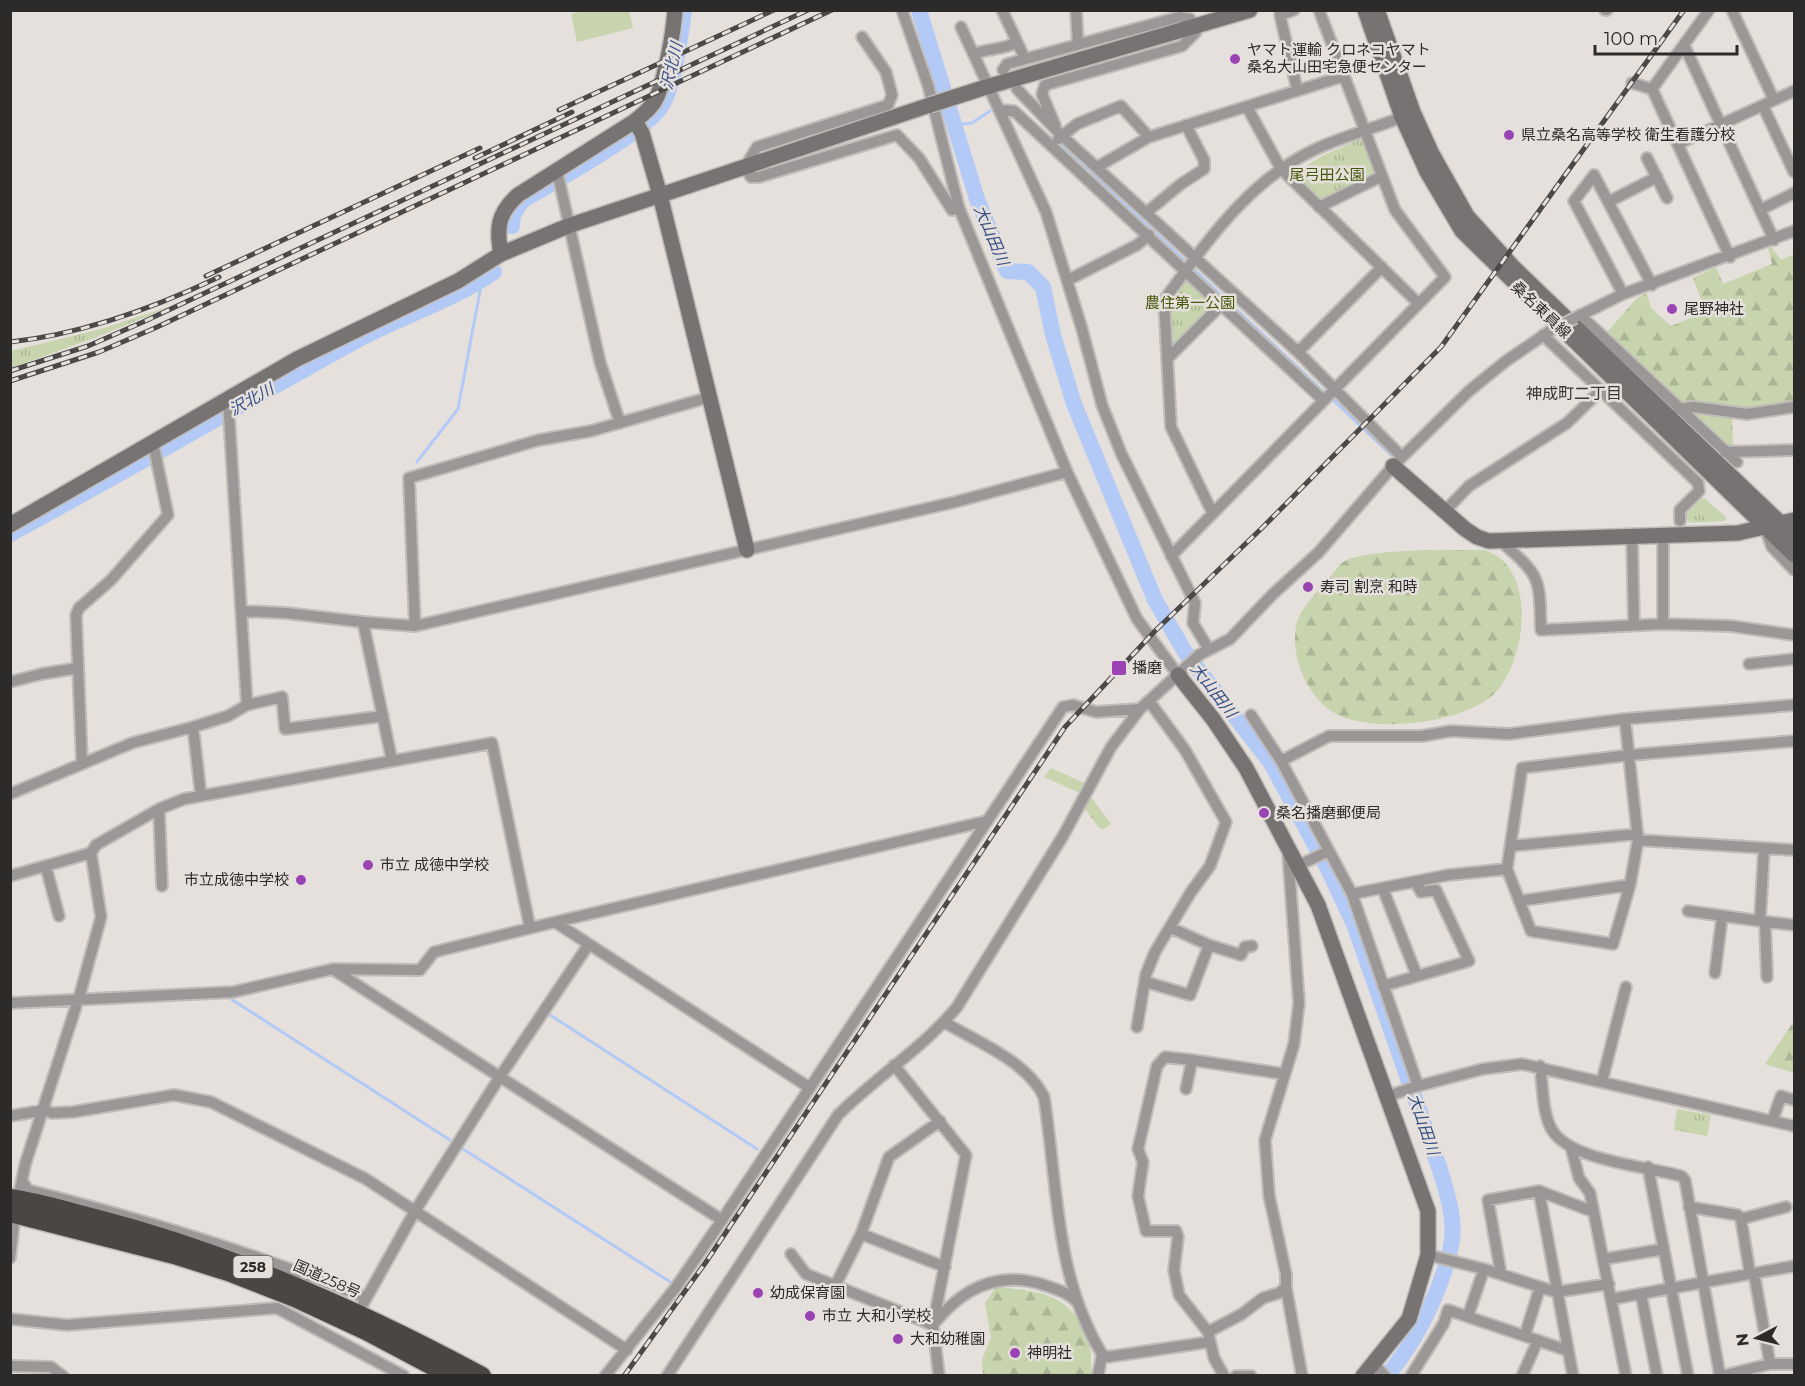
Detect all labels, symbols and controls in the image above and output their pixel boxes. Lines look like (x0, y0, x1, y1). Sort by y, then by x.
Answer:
scale bar (1595, 18, 1738, 56)
text: 100 m (1604, 28, 1658, 50)
water label: 沢北川 (657, 39, 687, 92)
place label: ヤマト運輸 クロネコヤマト 桑名大山田宅急便センター (1247, 40, 1431, 76)
marker: ヤマト運輸 クロネコヤマト 桑名大山田宅急便センター (1228, 52, 1242, 66)
place label: 県立桑名高等学校 衛生看護分校 (1521, 125, 1735, 144)
marker: 県立桑名高等学校 衛生看護分校 (1502, 128, 1516, 142)
park label: 尾弓田公園 (1289, 165, 1365, 184)
water label: 大山田川 (970, 202, 1014, 270)
street label: 桑名東員線 (1507, 277, 1575, 342)
park label: 農住第一公園 (1145, 293, 1235, 312)
place label: 尾野神社 (1684, 299, 1744, 318)
marker: 尾野神社 (1665, 302, 1679, 316)
water label: 沢北川 (226, 379, 279, 419)
district label: 神成町二丁目 (1526, 384, 1622, 403)
place label: 寿司 割烹 和時 (1320, 577, 1418, 596)
marker: 寿司 割烹 和時 (1301, 580, 1315, 594)
place label: 播磨 (1132, 658, 1162, 677)
marker: 播磨 (1110, 659, 1128, 677)
water label: 大山田川 (1186, 659, 1242, 723)
place label: 桑名播磨郵便局 (1276, 803, 1381, 822)
marker: 桑名播磨郵便局 (1257, 806, 1271, 820)
place label: 市立 成徳中学校 (380, 855, 489, 874)
marker: 市立 成徳中学校 (361, 858, 375, 872)
place label: 市立成徳中学校 (184, 870, 289, 889)
marker: 市立成徳中学校 (294, 873, 308, 887)
water label: 大山田川 (1404, 1091, 1444, 1159)
street label: 国道258号 (291, 1255, 364, 1302)
road number: 258 (234, 1256, 272, 1278)
place label: 幼成保育園 (770, 1283, 845, 1302)
marker: 幼成保育園 (751, 1286, 765, 1300)
place label: 市立 大和小学校 (822, 1306, 931, 1325)
north arrow (1727, 1308, 1787, 1368)
marker: 市立 大和小学校 (803, 1309, 817, 1323)
place label: 大和幼稚園 (910, 1329, 985, 1348)
marker: 大和幼稚園 (891, 1332, 905, 1346)
text: N (1732, 1332, 1753, 1347)
place label: 神明社 (1027, 1343, 1072, 1362)
marker: 神明社 (1008, 1346, 1022, 1360)

